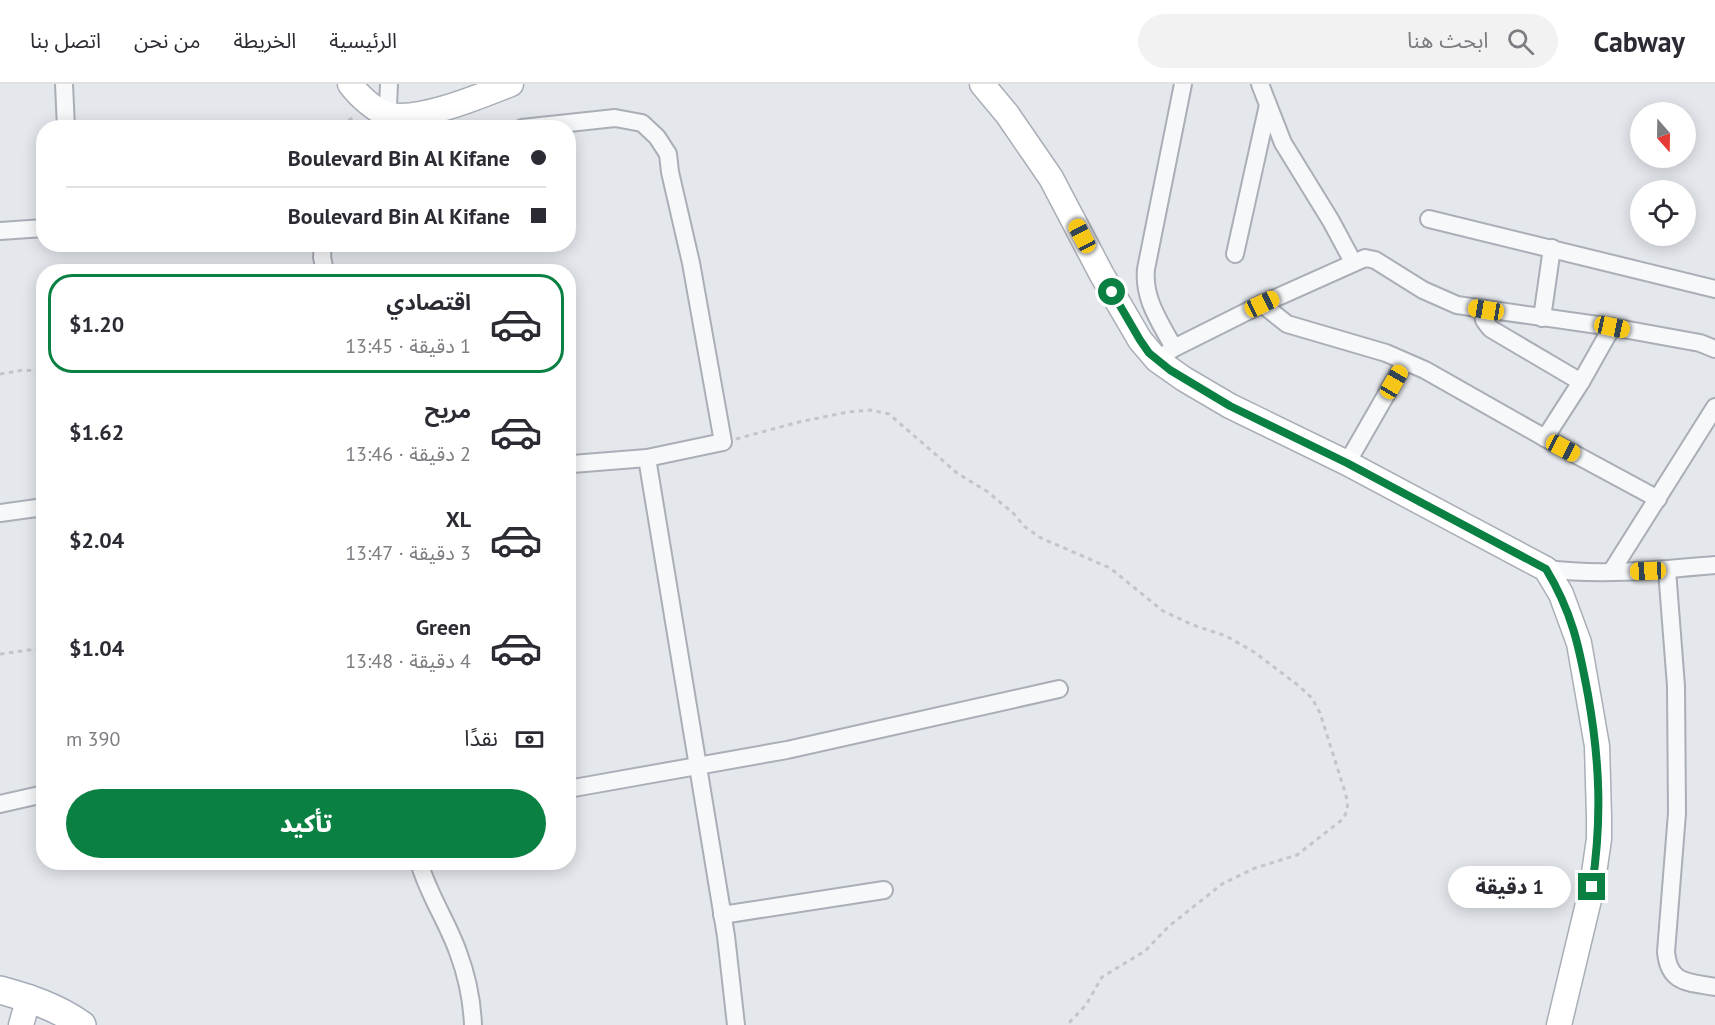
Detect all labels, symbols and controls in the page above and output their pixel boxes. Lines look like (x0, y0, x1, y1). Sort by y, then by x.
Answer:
search box (1138, 14, 1558, 68)
text: Cabway (1594, 23, 1685, 60)
icon: search (1504, 25, 1537, 58)
text: ابحث هنا (1407, 26, 1489, 54)
text: اتصل بنا (30, 27, 101, 54)
text: من نحن (134, 27, 200, 54)
text: الخريطة (233, 27, 296, 54)
text: الرئيسية (329, 27, 397, 54)
north arrow (1630, 102, 1696, 168)
map controls (1630, 102, 1696, 246)
text: Boulevard Bin Al Kifane (288, 144, 510, 172)
button: locate (1630, 180, 1696, 246)
text: Boulevard Bin Al Kifane (288, 202, 510, 230)
car (1066, 216, 1098, 256)
route start (1098, 278, 1125, 305)
text: اقتصادي (386, 288, 471, 316)
car (1242, 288, 1282, 320)
icon: car (489, 297, 543, 351)
car (1467, 298, 1505, 322)
text: $1.20 (69, 310, 124, 338)
car (1593, 314, 1631, 340)
text: 1 دقيقة · 13:45 (345, 333, 471, 359)
car (1377, 362, 1411, 402)
text: مريح (425, 396, 471, 424)
icon: car (489, 405, 543, 459)
text: $1.62 (69, 418, 124, 446)
car (1543, 432, 1583, 464)
text: 2 دقيقة · 13:46 (345, 441, 471, 467)
text: XL (446, 505, 471, 533)
icon: car (489, 513, 543, 567)
text: $2.04 (69, 526, 124, 554)
text: 3 دقيقة · 13:47 (345, 540, 471, 566)
car (1630, 561, 1666, 581)
text: Green (416, 613, 471, 641)
icon: car (489, 621, 543, 675)
text: $1.04 (69, 634, 124, 662)
text: 4 دقيقة · 13:48 (345, 648, 471, 674)
icon: cash (513, 723, 546, 756)
text: نقدًا (464, 724, 498, 752)
text: 390 m (66, 726, 120, 752)
button: تأكيد (66, 789, 546, 858)
callout: 1 دقيقة (1448, 866, 1571, 908)
route end (1578, 873, 1605, 900)
text: 1 دقيقة (1475, 874, 1544, 900)

